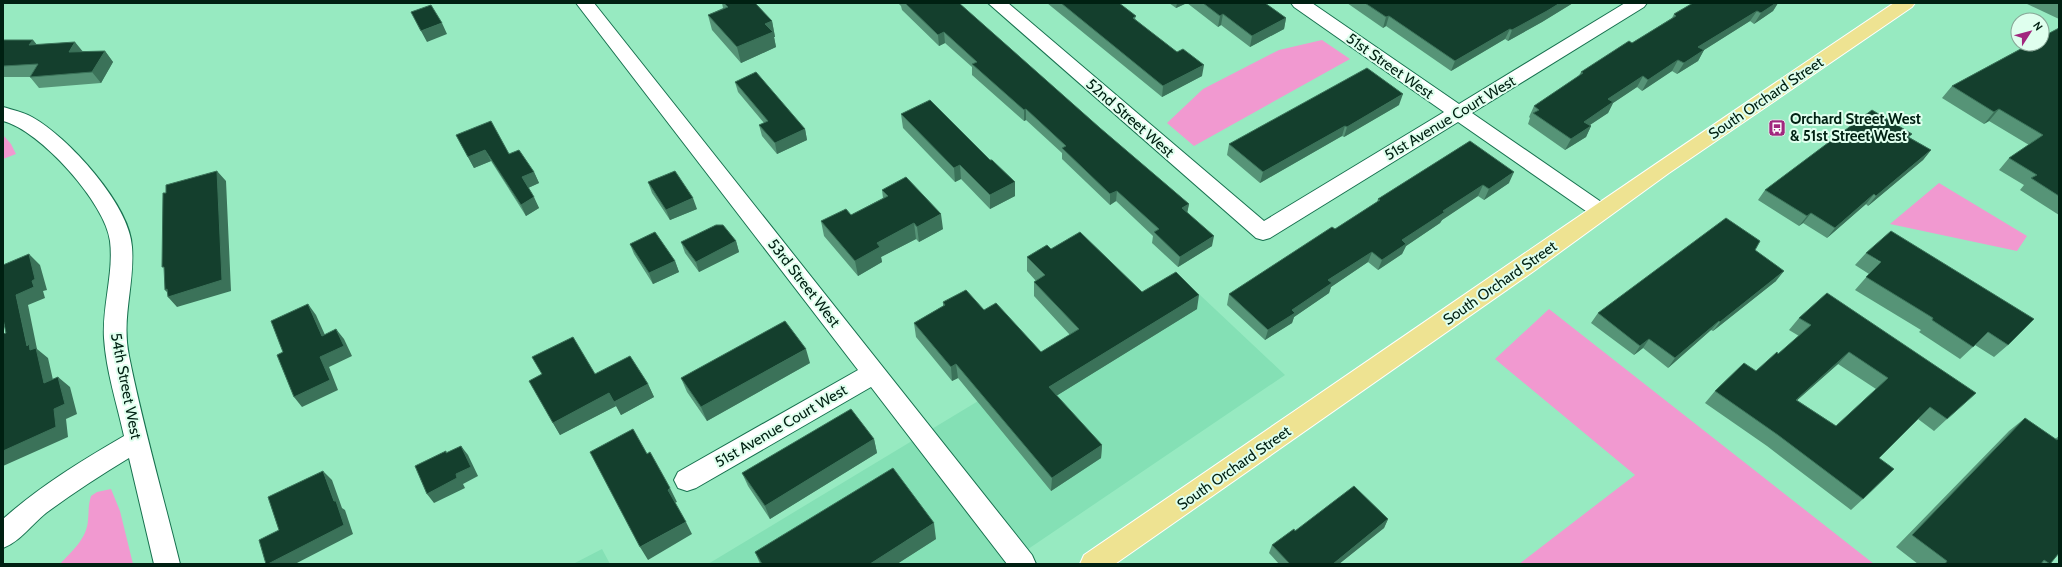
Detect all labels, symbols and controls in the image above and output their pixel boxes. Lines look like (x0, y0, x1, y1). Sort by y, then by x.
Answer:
north arrow (2010, 12, 2050, 52)
text: N (2030, 19, 2046, 33)
street label: 51st Street West (1343, 29, 1437, 103)
street label: South Orchard Street (1705, 53, 1827, 143)
street label: 51st Avenue Court West (1381, 72, 1519, 164)
street label: 52nd Street West (1082, 75, 1178, 161)
place label: Orchard Street West & 51st Street West (1790, 110, 1921, 145)
bus stop icon: Orchard Street West & 51st Street West (1767, 118, 1787, 138)
street label: 53rd Street West (764, 235, 844, 331)
street label: South Orchard Street (1440, 237, 1560, 329)
street label: 54th Street West (107, 331, 145, 441)
street label: 51st Avenue Court West (712, 381, 850, 471)
street label: South Orchard Street (1174, 422, 1294, 514)

